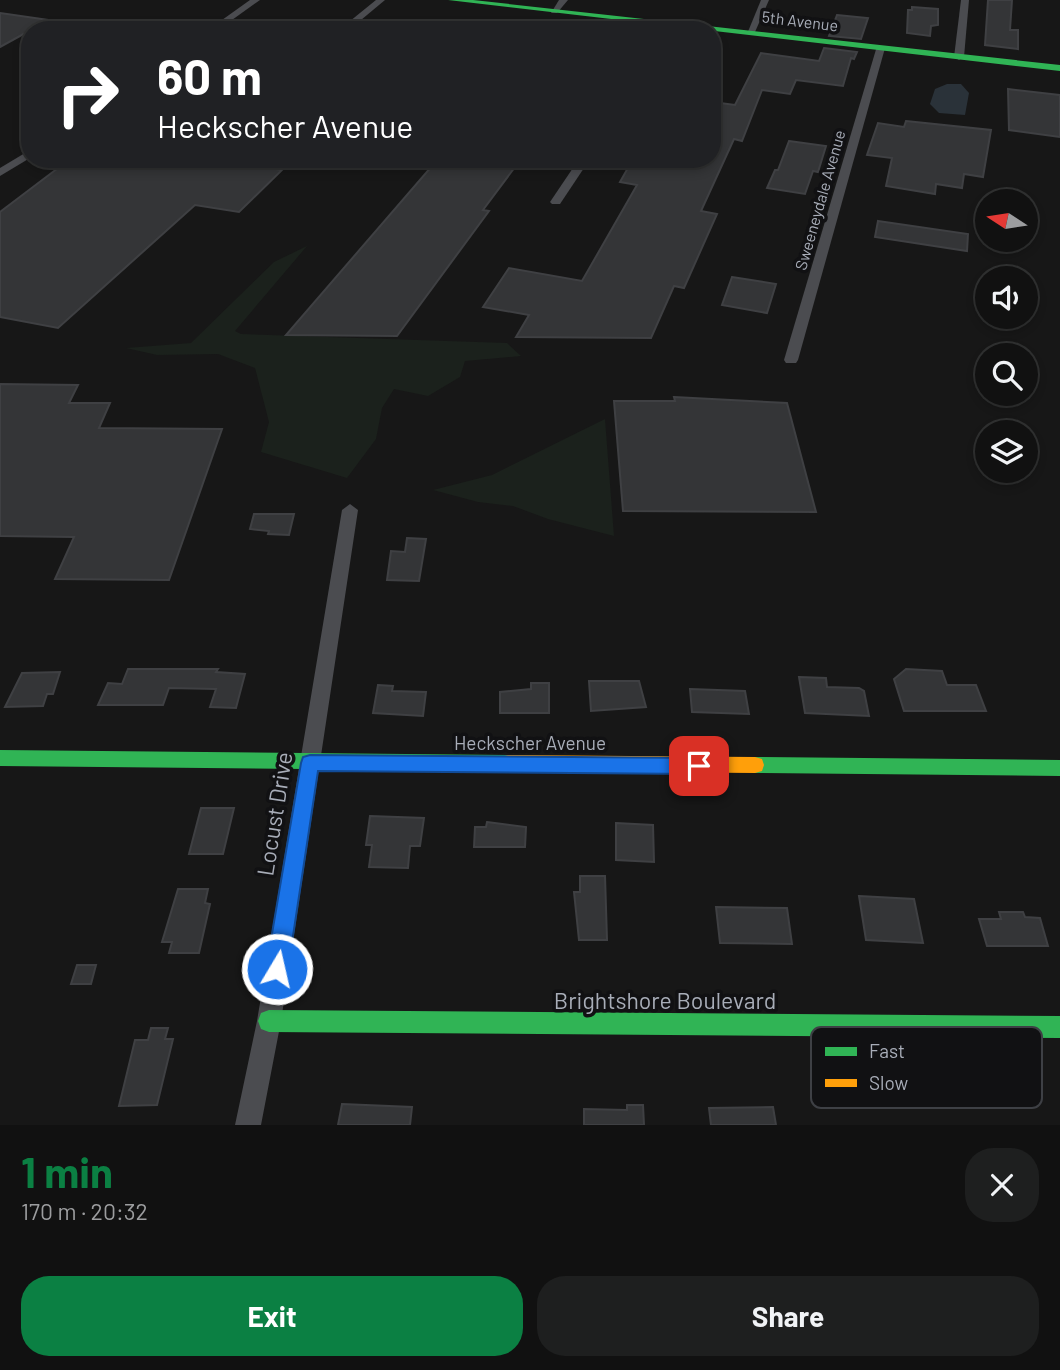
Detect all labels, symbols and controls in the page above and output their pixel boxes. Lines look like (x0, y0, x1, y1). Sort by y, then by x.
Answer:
street label: 5th Avenue (761, 6, 839, 35)
text: 60 m (157, 46, 262, 105)
icon: right (42, 49, 133, 140)
text: Heckscher Avenue (157, 106, 413, 144)
street label: Sweeneydale Avenue (790, 128, 849, 272)
north arrow (975, 189, 1038, 252)
map controls (975, 189, 1038, 483)
button: sound (975, 266, 1038, 329)
button: search (975, 343, 1038, 406)
button: layers (975, 420, 1038, 483)
street label: Heckscher Avenue (454, 731, 606, 754)
pin (669, 736, 729, 796)
icon: arrive (680, 747, 718, 785)
street label: Locust Drive (250, 750, 298, 878)
position arrow (240, 932, 314, 1006)
street label: Brightshore Boulevard (554, 986, 776, 1014)
legend (811, 1027, 1042, 1108)
text: Fast (869, 1039, 905, 1062)
text: Slow (869, 1071, 908, 1094)
text: 1 min (21, 1146, 113, 1196)
button: close (965, 1148, 1039, 1222)
text: 170 m · 20:32 (21, 1197, 148, 1225)
button: Exit (21, 1276, 523, 1356)
button: Share (537, 1276, 1039, 1356)

